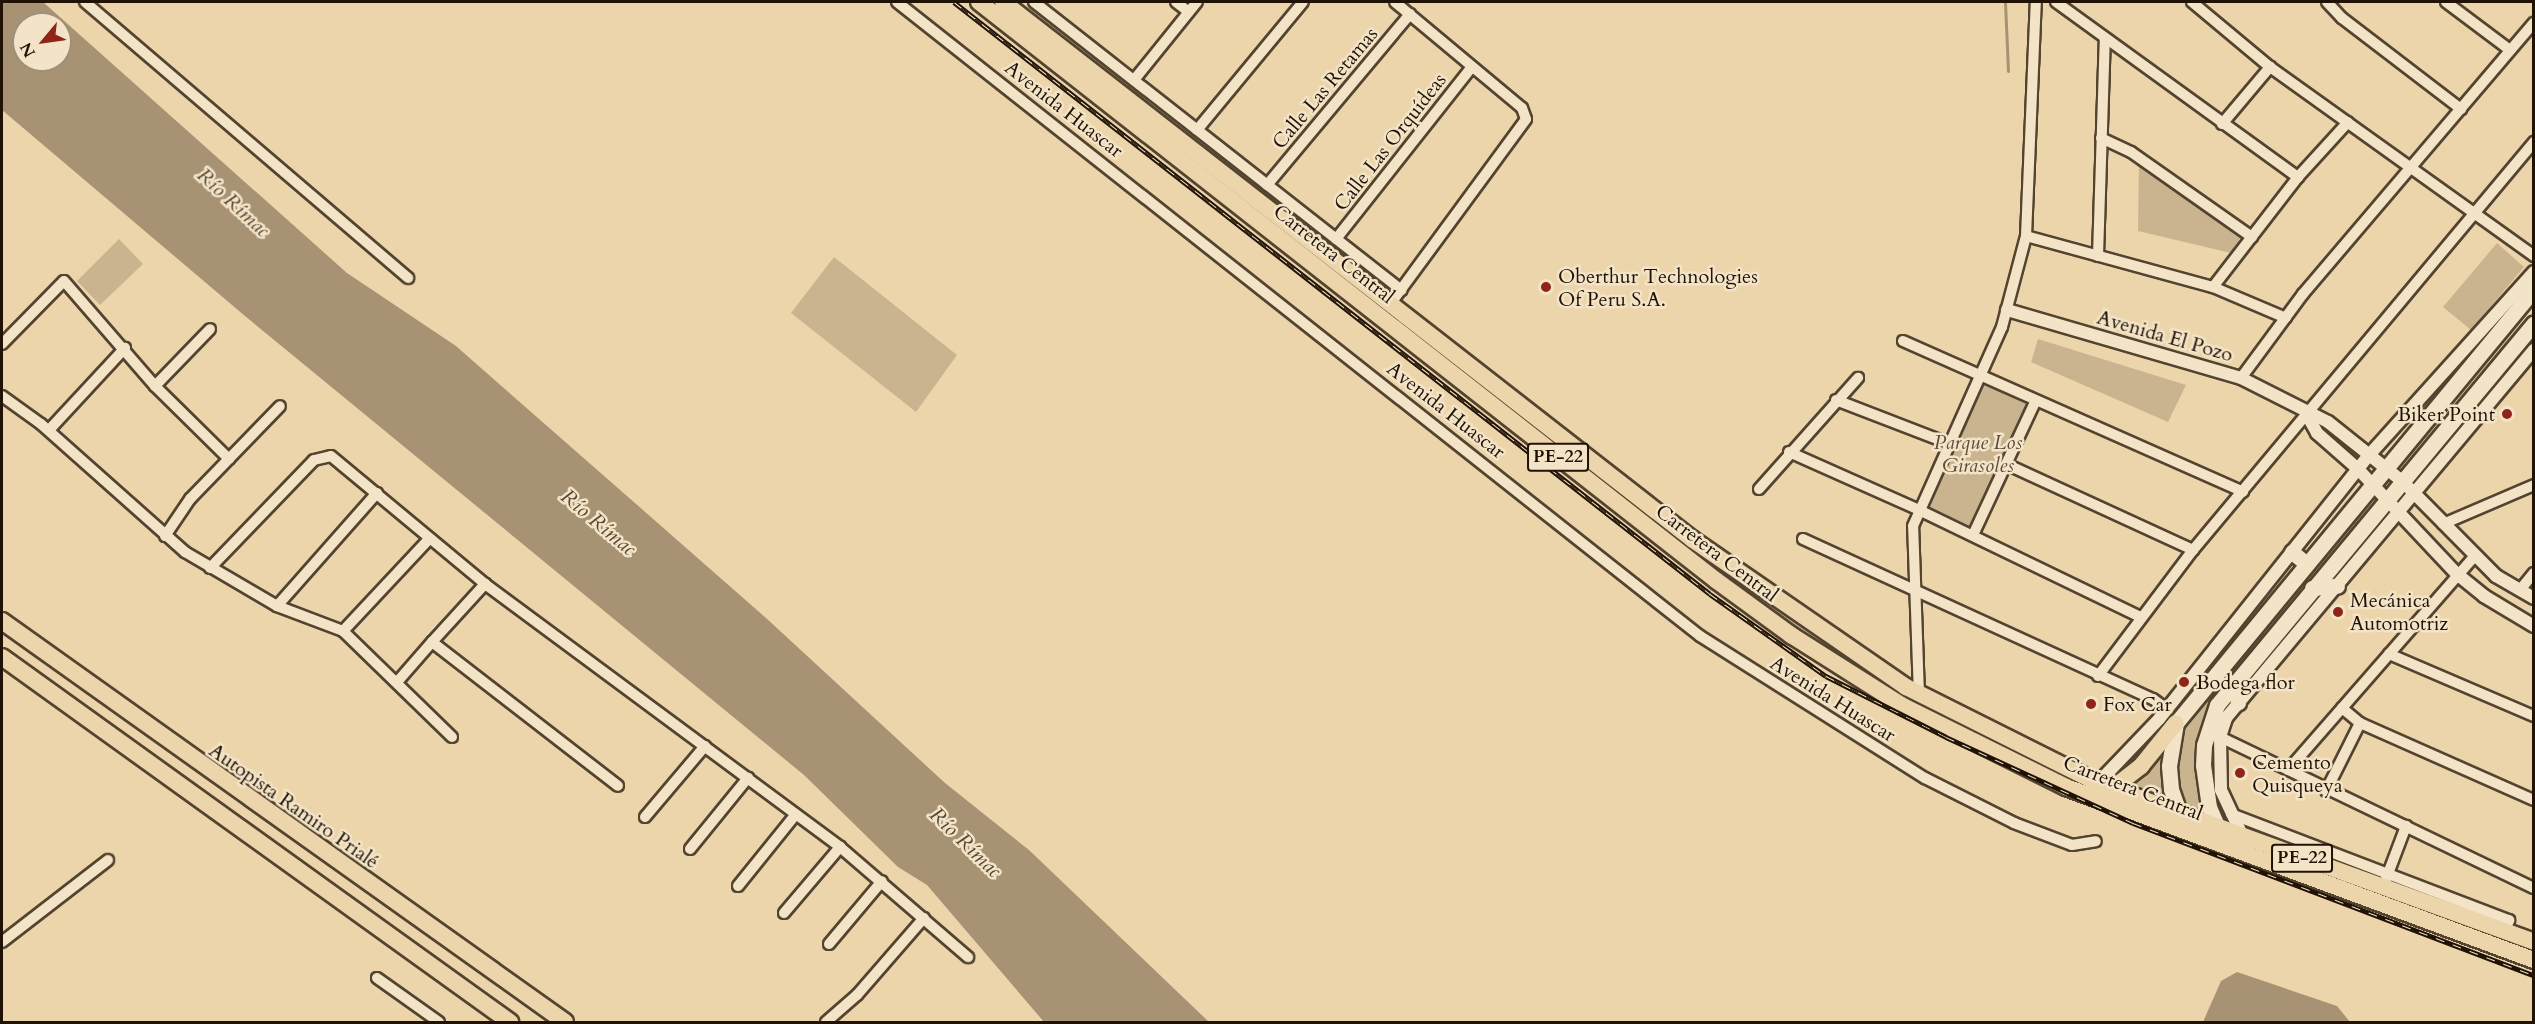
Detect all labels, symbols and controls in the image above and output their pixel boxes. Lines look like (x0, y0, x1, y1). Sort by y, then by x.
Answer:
north arrow (12, 12, 72, 72)
street label: Calle Las Retamas (1267, 22, 1383, 154)
text: N (15, 38, 41, 61)
street label: Avenida Huascar (1000, 55, 1128, 163)
street label: Calle Las Orquídeas (1329, 68, 1451, 216)
water label: Río Rímac (191, 163, 275, 243)
street label: Carretera Central (1269, 199, 1399, 309)
place label: Oberthur Technologies Of Peru S.A. (1558, 264, 1758, 311)
marker: Oberthur Technologies Of Peru S.A. (1539, 280, 1553, 294)
street label: Avenida El Pozo (2094, 305, 2236, 367)
street label: Avenida Huascar (1382, 356, 1510, 464)
place label: Biker Point (2397, 402, 2495, 426)
marker: Biker Point (2500, 407, 2514, 421)
park label: Parque Los Girasoles (1934, 430, 2022, 477)
road number: PE-22 (1526, 442, 1590, 472)
water label: Río Rímac (555, 484, 641, 562)
street label: Carretera Central (1651, 499, 1783, 607)
place label: Mecánica Automotriz (2350, 588, 2448, 635)
marker: Mecánica Automotriz (2331, 605, 2345, 619)
street label: Avenida Huascar (1766, 651, 1900, 747)
place label: Bodega flor (2196, 670, 2295, 694)
marker: Bodega flor (2177, 675, 2191, 689)
place label: Fox Car (2103, 692, 2172, 716)
marker: Fox Car (2084, 697, 2098, 711)
street label: Autopista Ramiro Prialé (205, 738, 383, 874)
street label: Carretera Central (2060, 750, 2206, 826)
place label: Cemento Quisqueya (2252, 750, 2343, 797)
marker: Cemento Quisqueya (2233, 766, 2247, 780)
water label: Río Rímac (924, 803, 1006, 883)
road number: PE-22 (2270, 843, 2334, 873)

